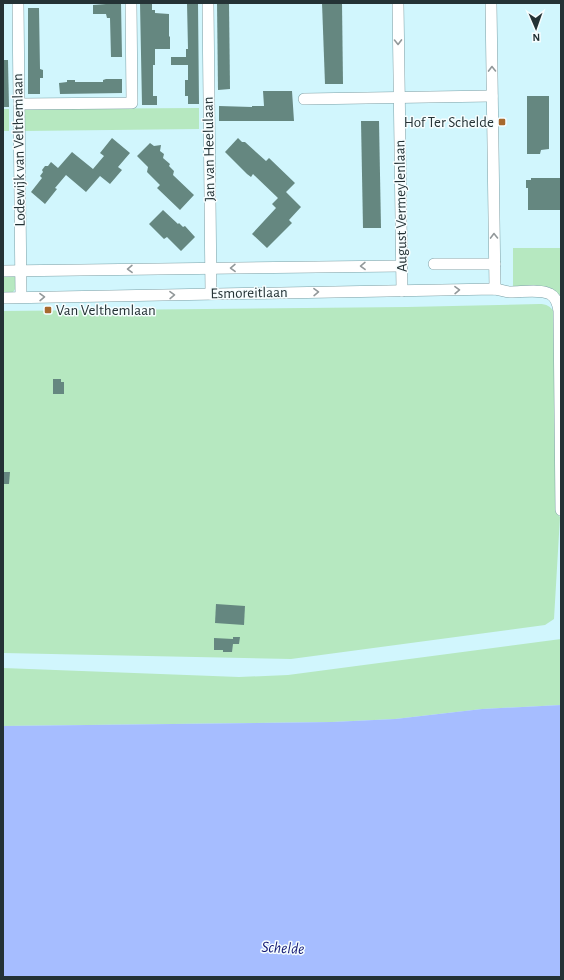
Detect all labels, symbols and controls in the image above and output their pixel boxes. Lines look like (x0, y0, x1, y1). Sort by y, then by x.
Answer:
north arrow (516, 8, 556, 48)
text: N (532, 32, 540, 43)
one-way arrow (394, 39, 402, 45)
one-way arrow (488, 66, 496, 72)
street label: Lodewijk van Velthemlaan (10, 73, 28, 227)
street label: Jan van Heelulaan (201, 97, 217, 201)
place label: Hof Ter Schelde (404, 115, 494, 130)
marker: Hof Ter Schelde (497, 117, 507, 127)
street label: August Vermeylenlaan (392, 140, 410, 272)
one-way arrow (490, 233, 499, 239)
one-way arrow (360, 262, 366, 271)
one-way arrow (230, 264, 236, 272)
one-way arrow (127, 265, 133, 273)
street label: Esmoreitlaan (210, 285, 288, 301)
one-way arrow (454, 286, 460, 294)
one-way arrow (313, 288, 319, 296)
one-way arrow (169, 291, 175, 299)
one-way arrow (39, 293, 45, 301)
place label: Van Velthemlaan (56, 303, 156, 318)
marker: Van Velthemlaan (43, 305, 53, 315)
water label: Schelde (261, 939, 305, 957)

